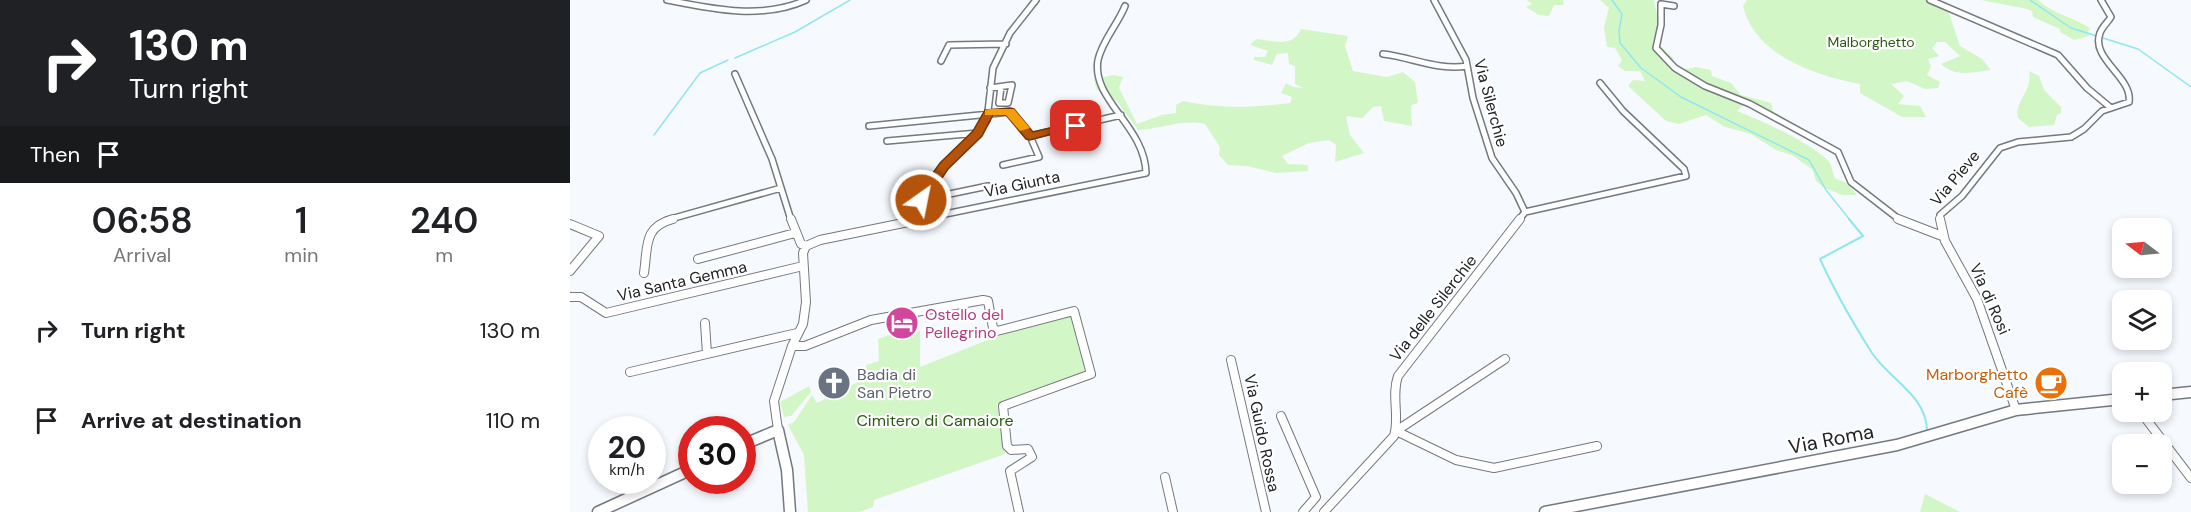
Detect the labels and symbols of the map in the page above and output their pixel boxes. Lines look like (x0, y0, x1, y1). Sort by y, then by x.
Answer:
park label: Malborghetto (1827, 33, 1915, 51)
street label: Via Silerchie (1469, 57, 1513, 149)
pin (1050, 100, 1101, 151)
street label: Via Pieve (1926, 146, 1984, 210)
street label: Via Giunta (982, 166, 1062, 202)
position arrow (889, 168, 953, 232)
north arrow (2112, 218, 2172, 278)
street label: Via delle Silerchie (1385, 250, 1481, 366)
street label: Via Santa Gemma (615, 256, 749, 306)
street label: Via di Rosi (1965, 260, 2015, 338)
place label: Ostello del Pellegrino (925, 304, 1004, 343)
hotel icon: Ostello del Pellegrino (884, 305, 920, 341)
place label: Badia di San Pietro (857, 364, 932, 403)
place label: Marborghetto Cafè (1926, 364, 2028, 403)
church icon: Badia di San Pietro (816, 365, 852, 401)
cafe icon: Marborghetto Cafè (2033, 365, 2069, 401)
street label: Via Guido Rossa (1239, 372, 1285, 494)
park label: Cimitero di Camaiore (856, 410, 1014, 431)
speed limit sign: 30 (678, 416, 756, 494)
street label: Via Roma (1786, 418, 1876, 460)

